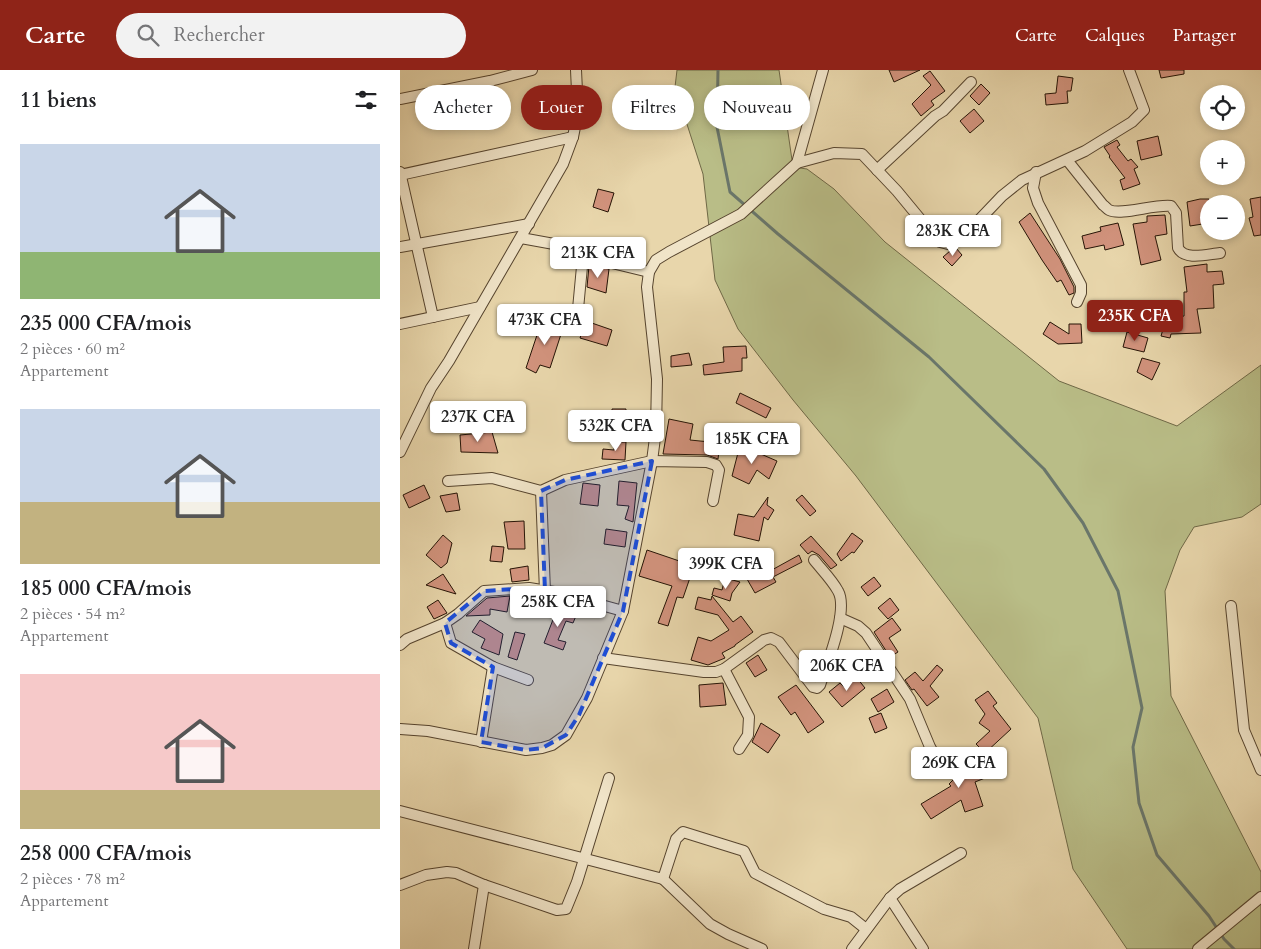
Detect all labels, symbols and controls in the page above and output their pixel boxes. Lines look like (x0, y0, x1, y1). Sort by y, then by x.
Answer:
search box (116, 13, 466, 58)
text: Carte (25, 19, 86, 52)
icon: search (134, 21, 162, 49)
text: Rechercher (174, 22, 265, 48)
text: Carte (1015, 23, 1057, 48)
text: Calques (1085, 23, 1145, 48)
text: Partager (1173, 23, 1236, 48)
chip: Acheter (415, 85, 511, 130)
chip: Louer (521, 85, 602, 130)
chip: Filtres (612, 85, 694, 130)
chip: Nouveau (704, 85, 810, 130)
map controls (1200, 85, 1245, 240)
button: locate (1200, 85, 1245, 130)
text: 11 biens (20, 86, 96, 115)
icon: filters (352, 86, 380, 114)
button: + (1200, 140, 1245, 185)
icon: home (155, 176, 245, 266)
button: − (1200, 195, 1245, 240)
pin: 283K CFA (901, 214, 1005, 257)
text: 283K CFA (916, 220, 990, 242)
pin: 213K CFA (546, 236, 650, 279)
text: 213K CFA (561, 242, 635, 264)
pin: 235K CFA (1083, 300, 1187, 342)
pin: 473K CFA (493, 304, 597, 346)
text: 235K CFA (1098, 305, 1172, 327)
text: 235 000 CFA/mois (20, 309, 191, 338)
text: 473K CFA (508, 309, 582, 331)
text: 2 pièces · 60 m² (20, 338, 125, 360)
text: Appartement (20, 360, 108, 382)
pin: 237K CFA (426, 400, 530, 443)
text: 237K CFA (441, 406, 515, 428)
pin: 532K CFA (564, 410, 668, 452)
text: 532K CFA (579, 415, 653, 437)
pin: 185K CFA (700, 422, 804, 465)
text: 185K CFA (715, 428, 789, 450)
icon: home (155, 441, 245, 531)
pin: 399K CFA (674, 548, 778, 590)
text: 399K CFA (689, 553, 763, 575)
text: 185 000 CFA/mois (20, 574, 191, 603)
pin: 258K CFA (506, 586, 610, 628)
text: 258K CFA (521, 591, 595, 613)
text: 2 pièces · 54 m² (20, 603, 125, 625)
text: Appartement (20, 625, 108, 647)
pin: 206K CFA (795, 650, 899, 692)
text: 206K CFA (810, 655, 884, 677)
icon: home (155, 706, 245, 796)
pin: 269K CFA (907, 746, 1011, 789)
text: 269K CFA (922, 752, 996, 774)
text: 258 000 CFA/mois (20, 839, 191, 868)
text: 2 pièces · 78 m² (20, 868, 125, 890)
text: Appartement (20, 890, 108, 912)

